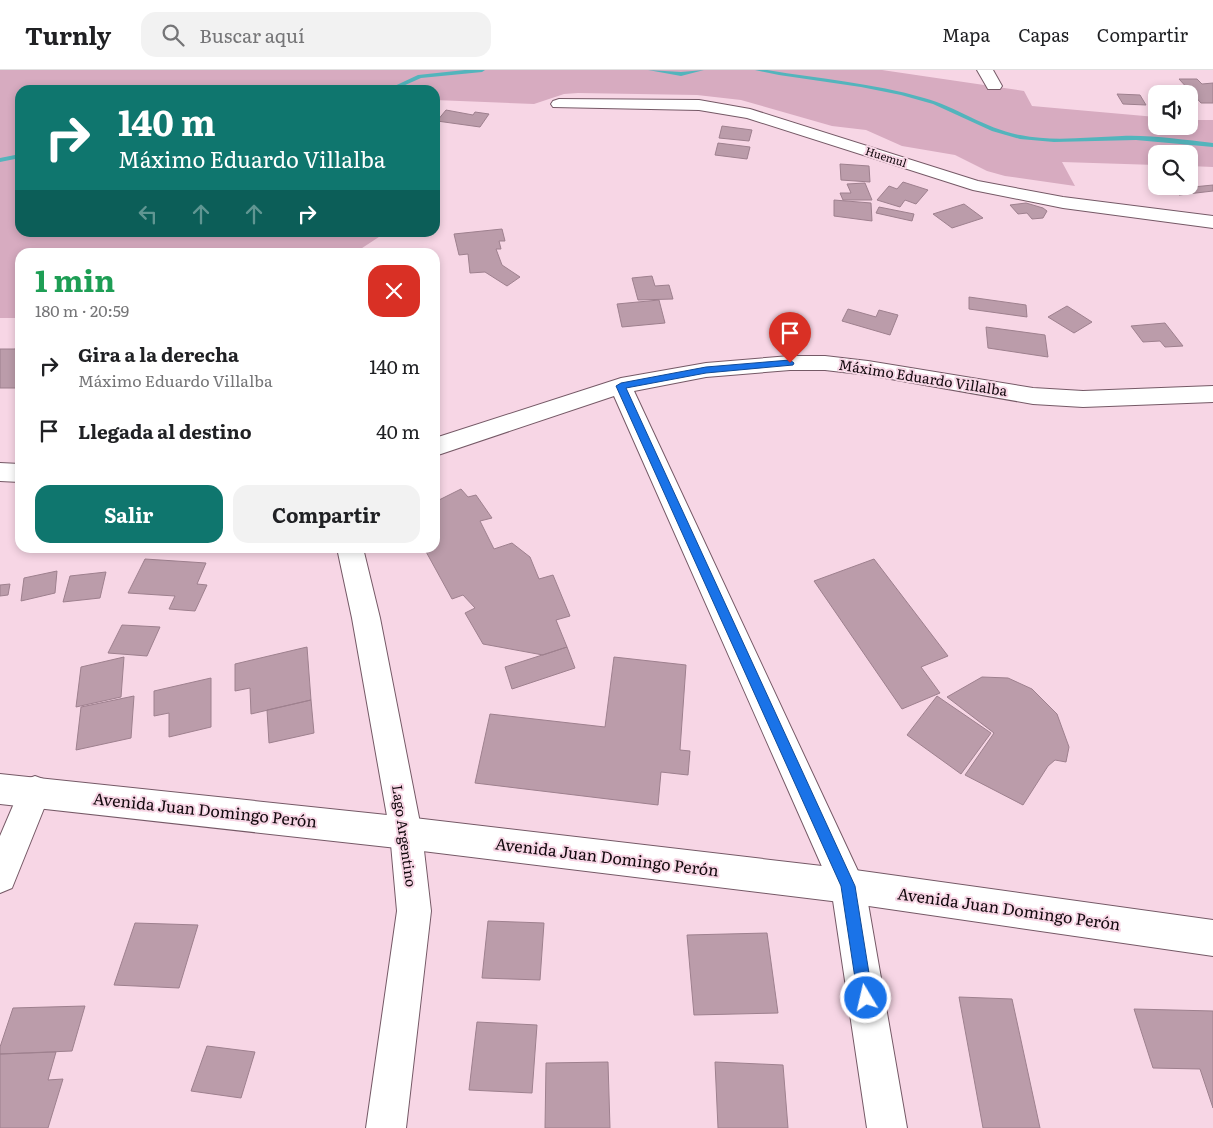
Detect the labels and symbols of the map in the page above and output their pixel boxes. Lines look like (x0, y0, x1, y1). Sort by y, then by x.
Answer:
street label: Huemul (864, 142, 909, 170)
pin (769, 312, 811, 363)
street label: Máximo Eduardo Villalba (837, 354, 1009, 400)
street label: Lago Argentino (388, 784, 422, 888)
street label: Avenida Juan Domingo Perón (92, 785, 319, 833)
street label: Avenida Juan Domingo Perón (494, 830, 721, 882)
street label: Avenida Juan Domingo Perón (896, 880, 1123, 936)
position arrow (839, 971, 891, 1023)

